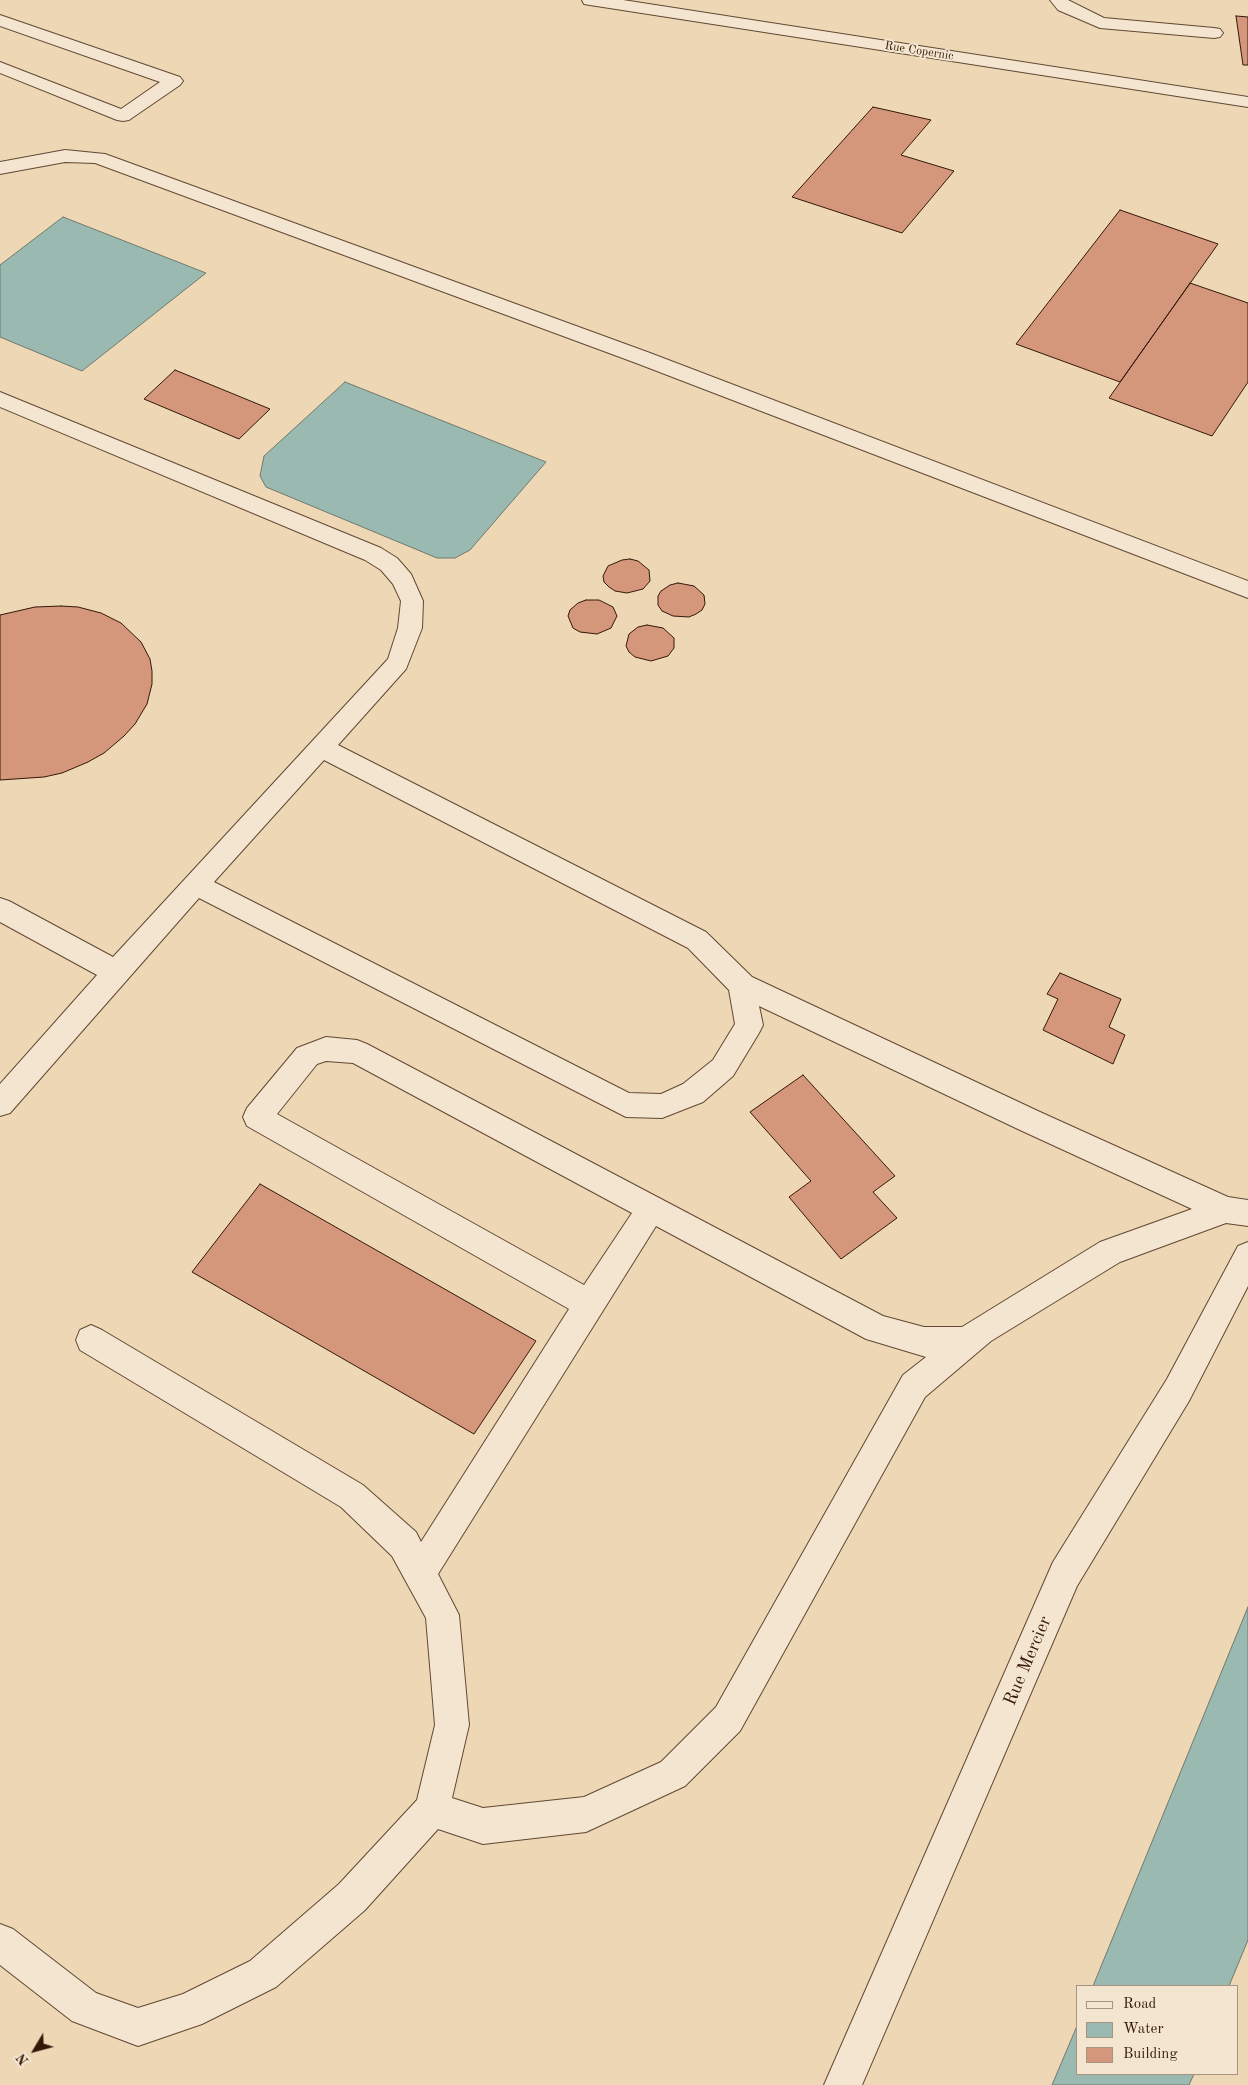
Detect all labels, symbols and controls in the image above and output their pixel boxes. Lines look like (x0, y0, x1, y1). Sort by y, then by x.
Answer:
street label: Rue Copernic (884, 38, 954, 64)
street label: Rue Mercier (1000, 1613, 1056, 1709)
legend (1076, 1985, 1238, 2075)
text: Road (1123, 1997, 1156, 2012)
text: Water (1123, 2022, 1164, 2037)
north arrow (10, 2025, 60, 2075)
text: Building (1123, 2047, 1178, 2062)
text: N (14, 2051, 32, 2068)

